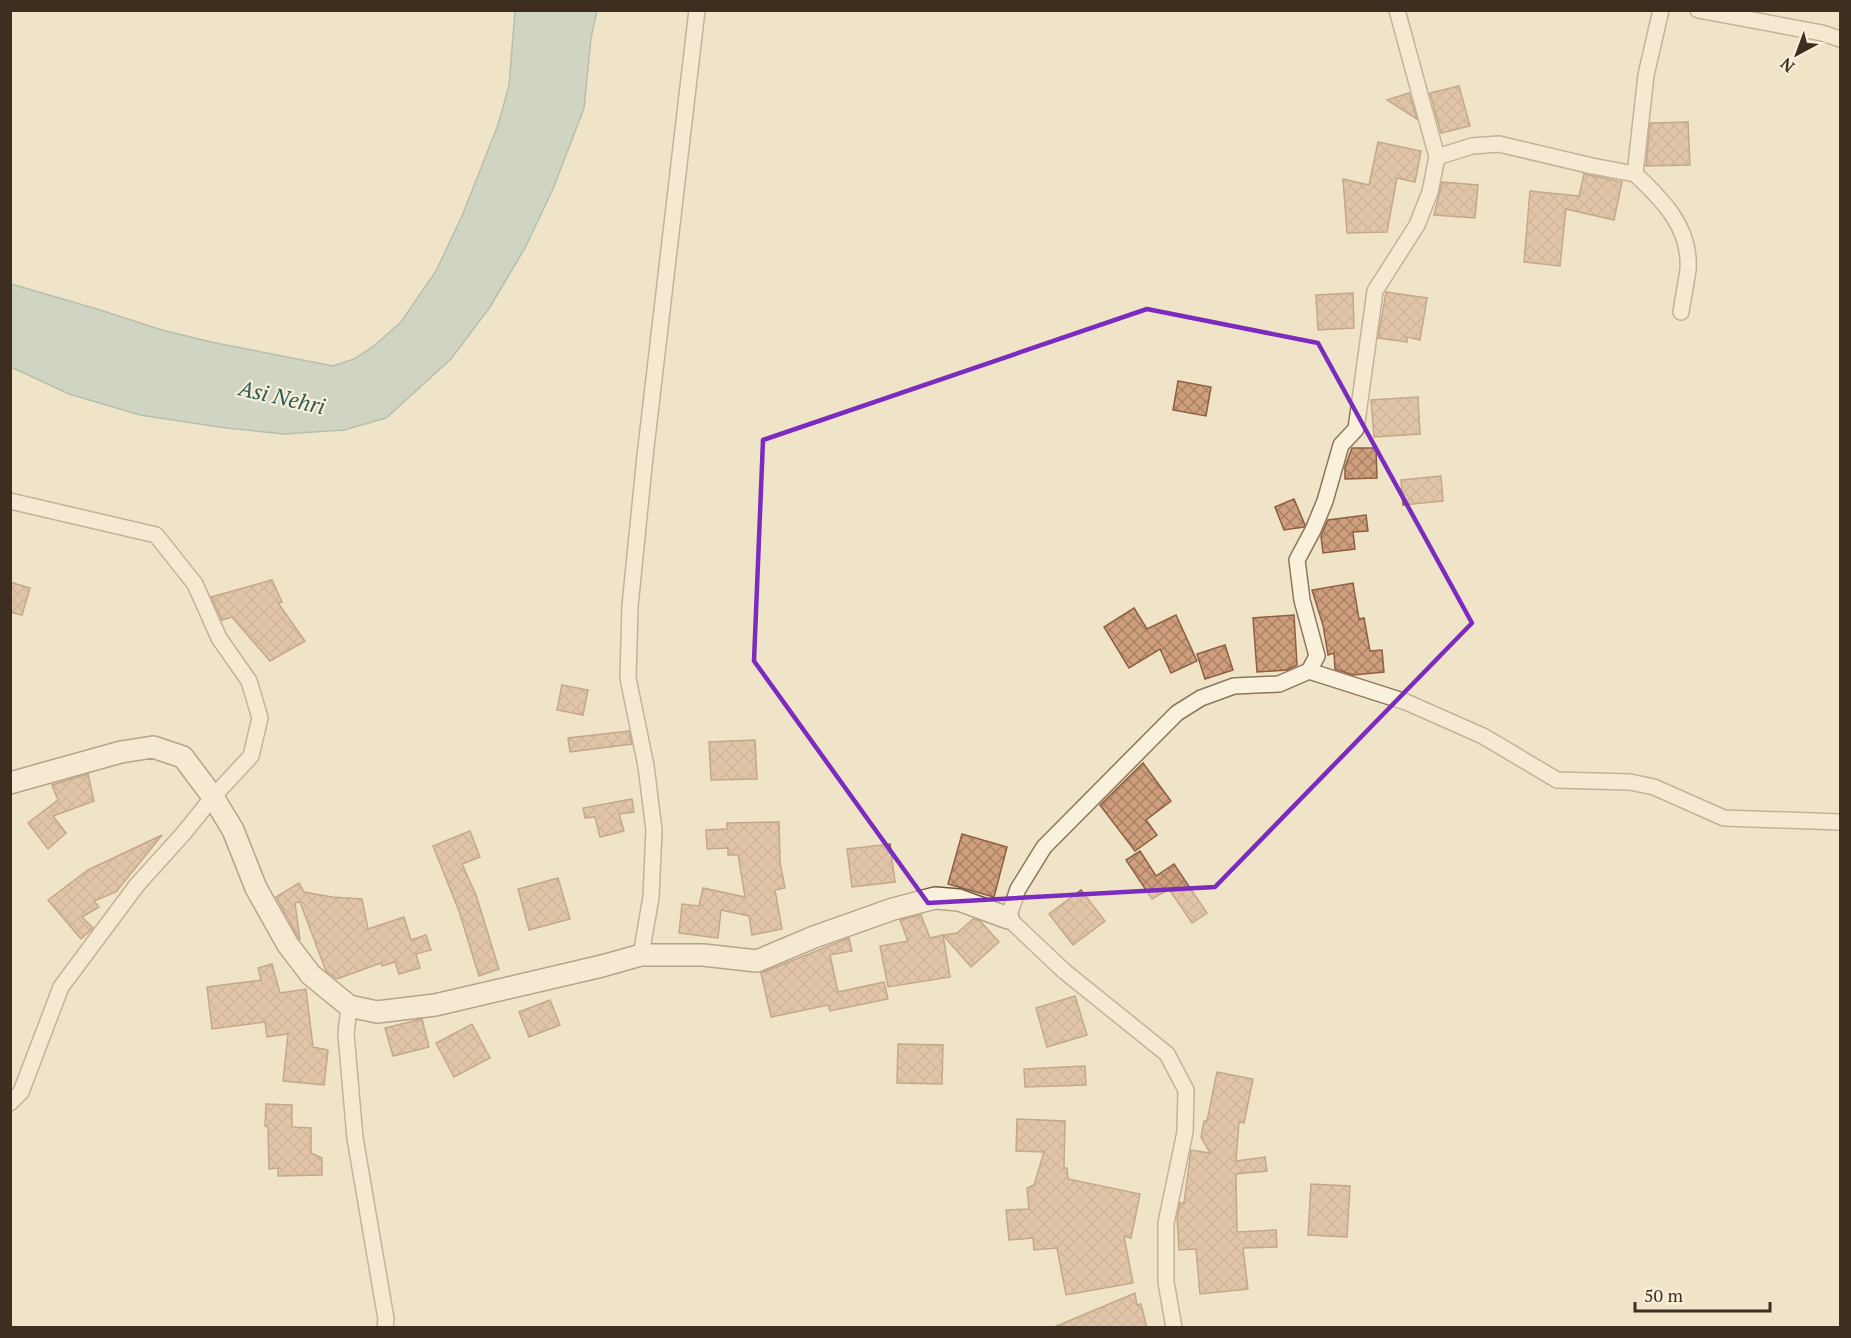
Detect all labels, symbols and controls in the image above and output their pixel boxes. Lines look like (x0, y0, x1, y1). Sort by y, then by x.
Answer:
north arrow (1767, 24, 1827, 84)
text: N (1775, 53, 1799, 78)
water label: Asi Nehri (234, 372, 328, 420)
scale bar (1635, 1275, 1770, 1313)
text: 50 m (1644, 1283, 1684, 1307)

